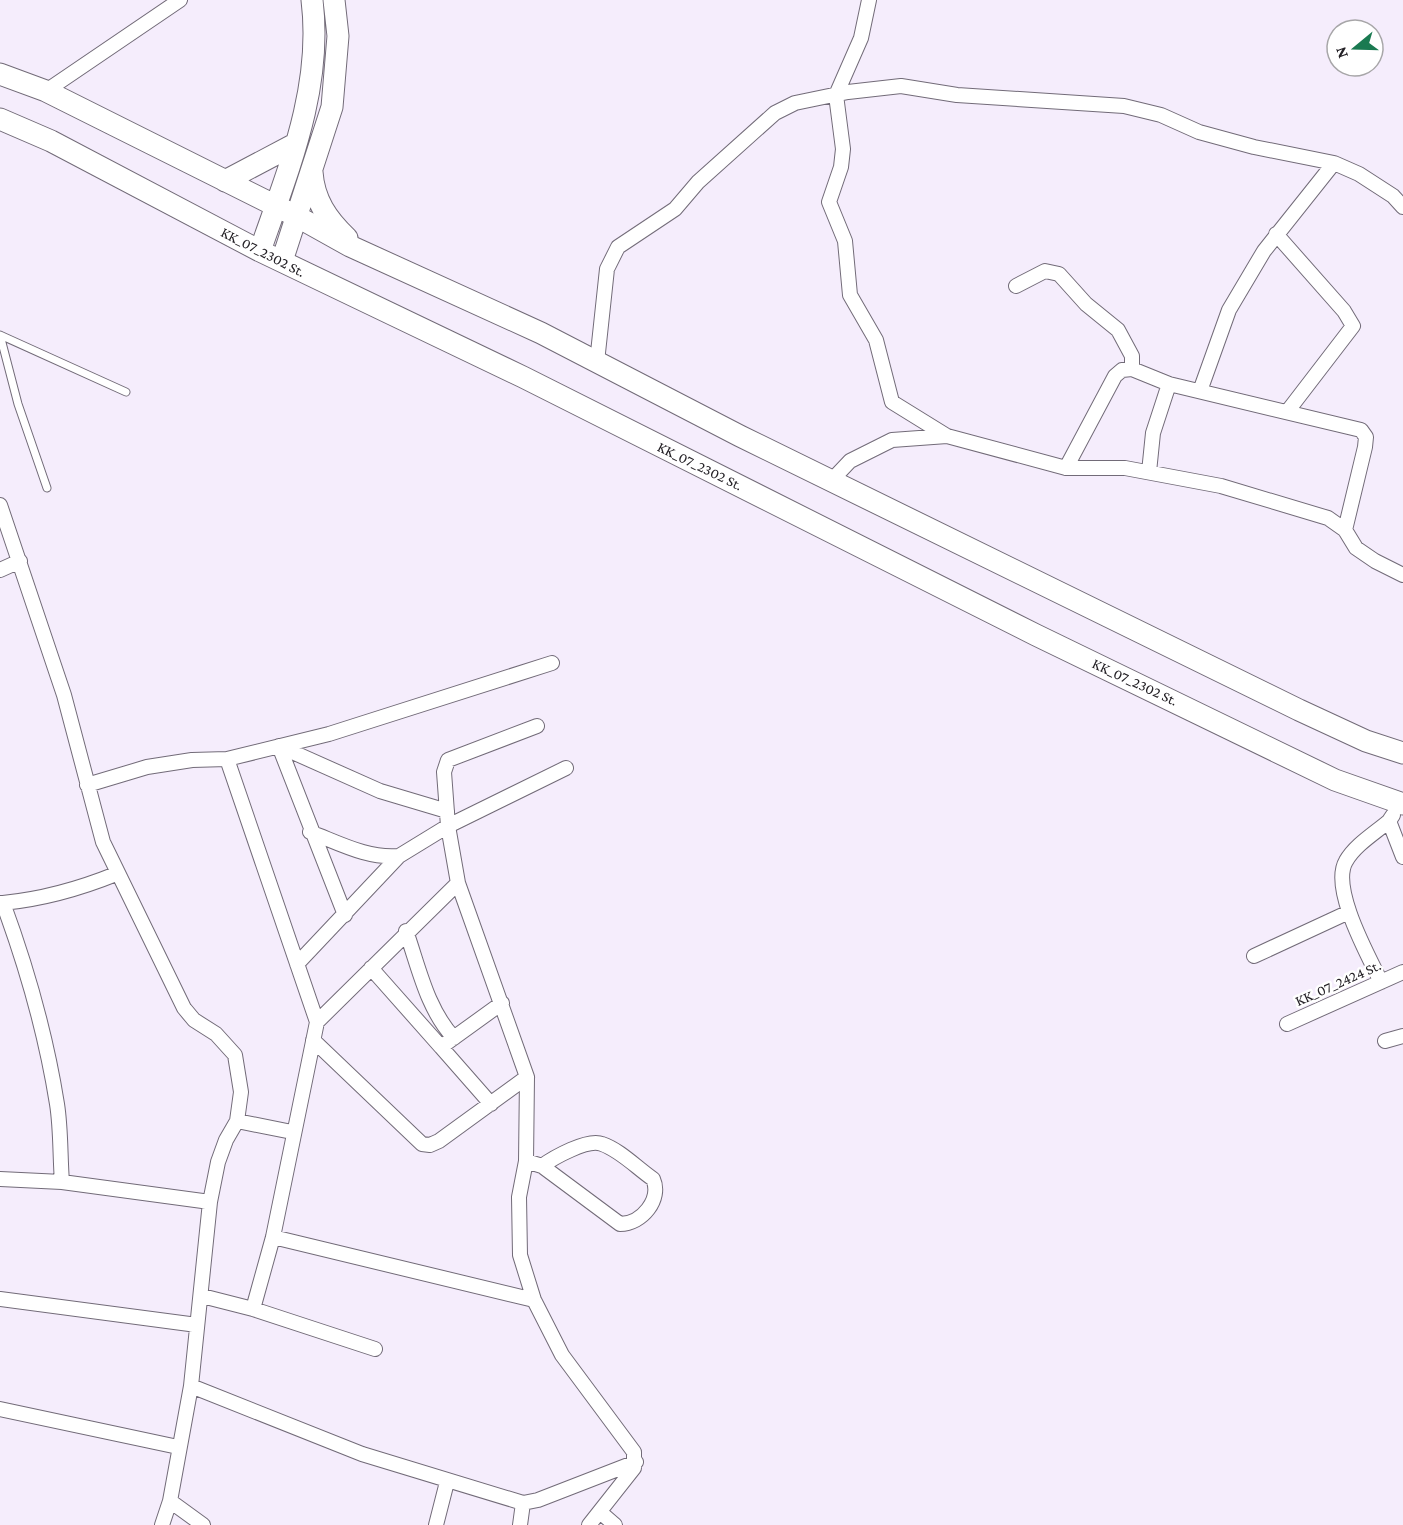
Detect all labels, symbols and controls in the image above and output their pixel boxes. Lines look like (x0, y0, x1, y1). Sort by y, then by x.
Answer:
north arrow (1325, 18, 1385, 78)
text: N (1331, 45, 1351, 61)
street label: KK_07_2302 St. (218, 224, 308, 280)
street label: KK_07_2302 St. (655, 439, 745, 493)
street label: KK_07_2302 St. (1090, 655, 1180, 709)
street label: KK_07_2424 St. (1293, 957, 1383, 1009)

